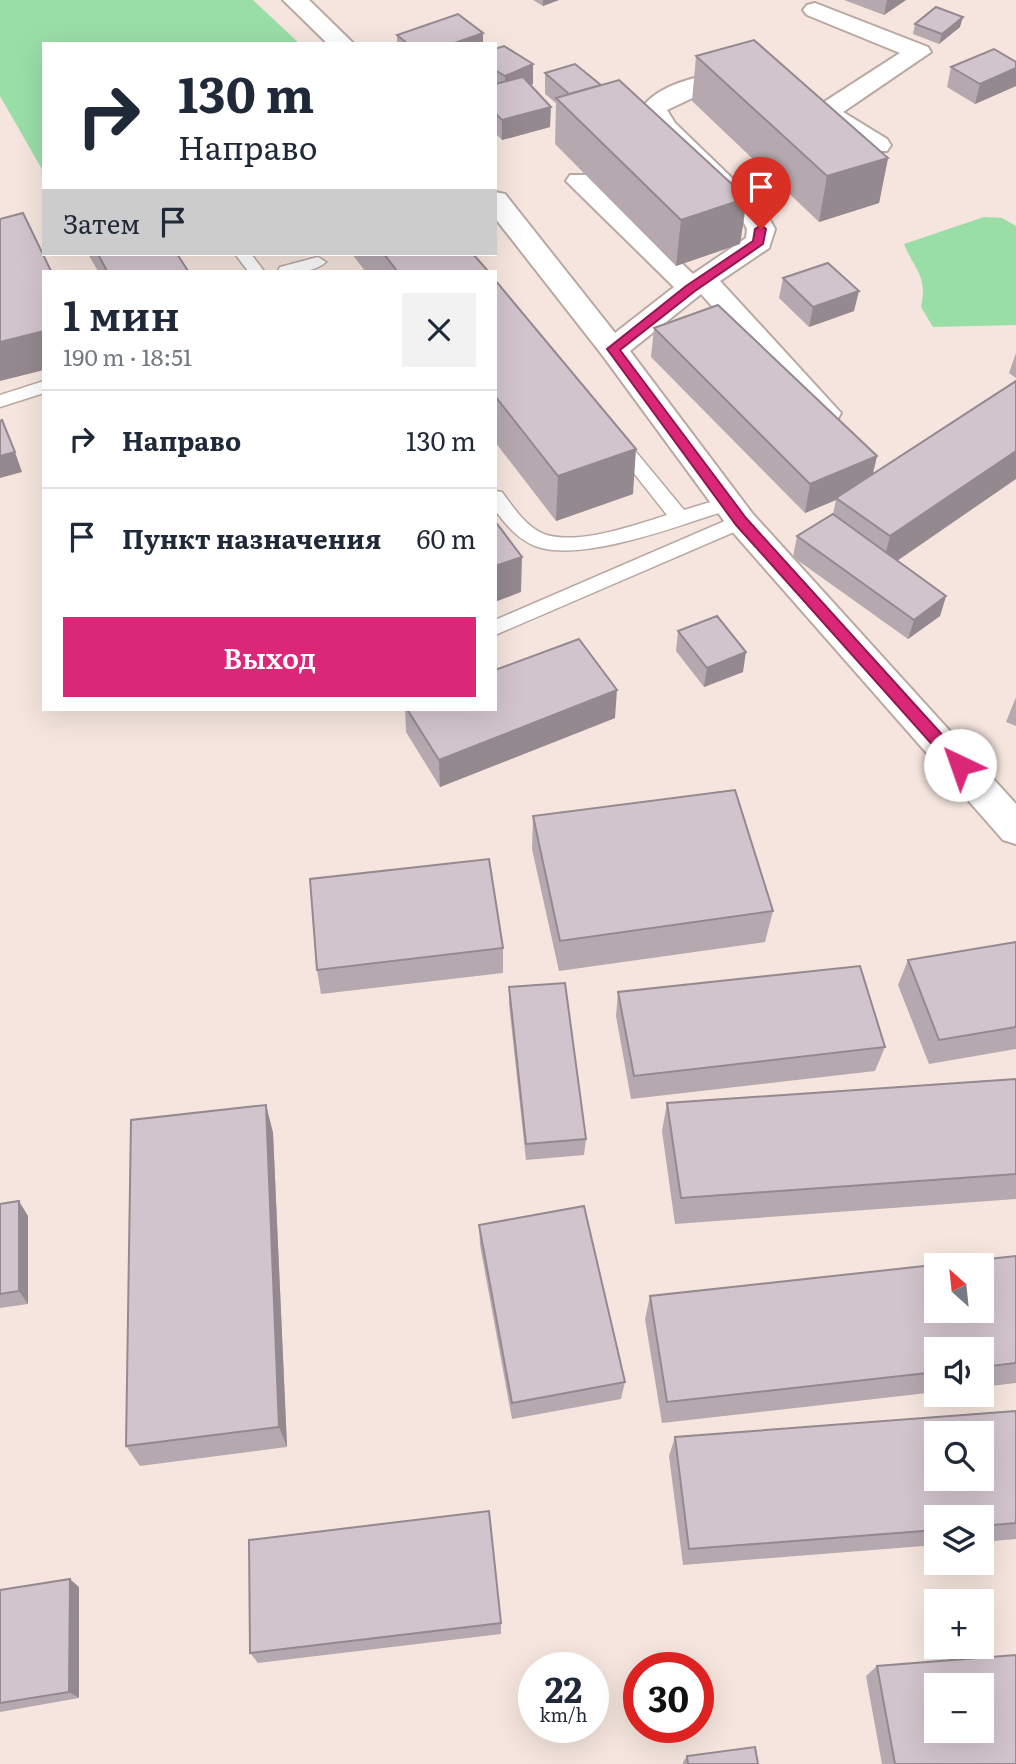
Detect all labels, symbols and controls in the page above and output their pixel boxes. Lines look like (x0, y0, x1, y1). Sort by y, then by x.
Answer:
text: 130 m (178, 55, 314, 128)
icon: right (63, 70, 154, 161)
text: Направо (178, 122, 318, 170)
pin (731, 157, 791, 229)
icon: arrive (742, 168, 780, 206)
text: Затем (63, 203, 140, 242)
icon: arrive (154, 203, 192, 241)
text: 1 мин (63, 282, 180, 344)
button: close (402, 293, 476, 367)
text: 190 m · 18:51 (63, 339, 192, 373)
icon: right (63, 420, 101, 458)
text: Направо (122, 420, 241, 459)
text: 130 m (406, 420, 476, 459)
icon: arrive (63, 518, 101, 556)
text: Пункт назначения (122, 518, 381, 557)
text: 60 m (417, 518, 476, 557)
button: Выход (63, 617, 476, 697)
position arrow (923, 728, 997, 802)
north arrow (924, 1253, 994, 1323)
map controls (924, 1253, 994, 1743)
button: sound (924, 1337, 994, 1407)
button: search (924, 1421, 994, 1491)
button: layers (924, 1505, 994, 1575)
button: + (924, 1589, 994, 1659)
speed limit sign: 30 (623, 1652, 714, 1743)
text: 22 (545, 1662, 582, 1714)
button: − (924, 1673, 994, 1743)
text: km/h (540, 1701, 587, 1728)

